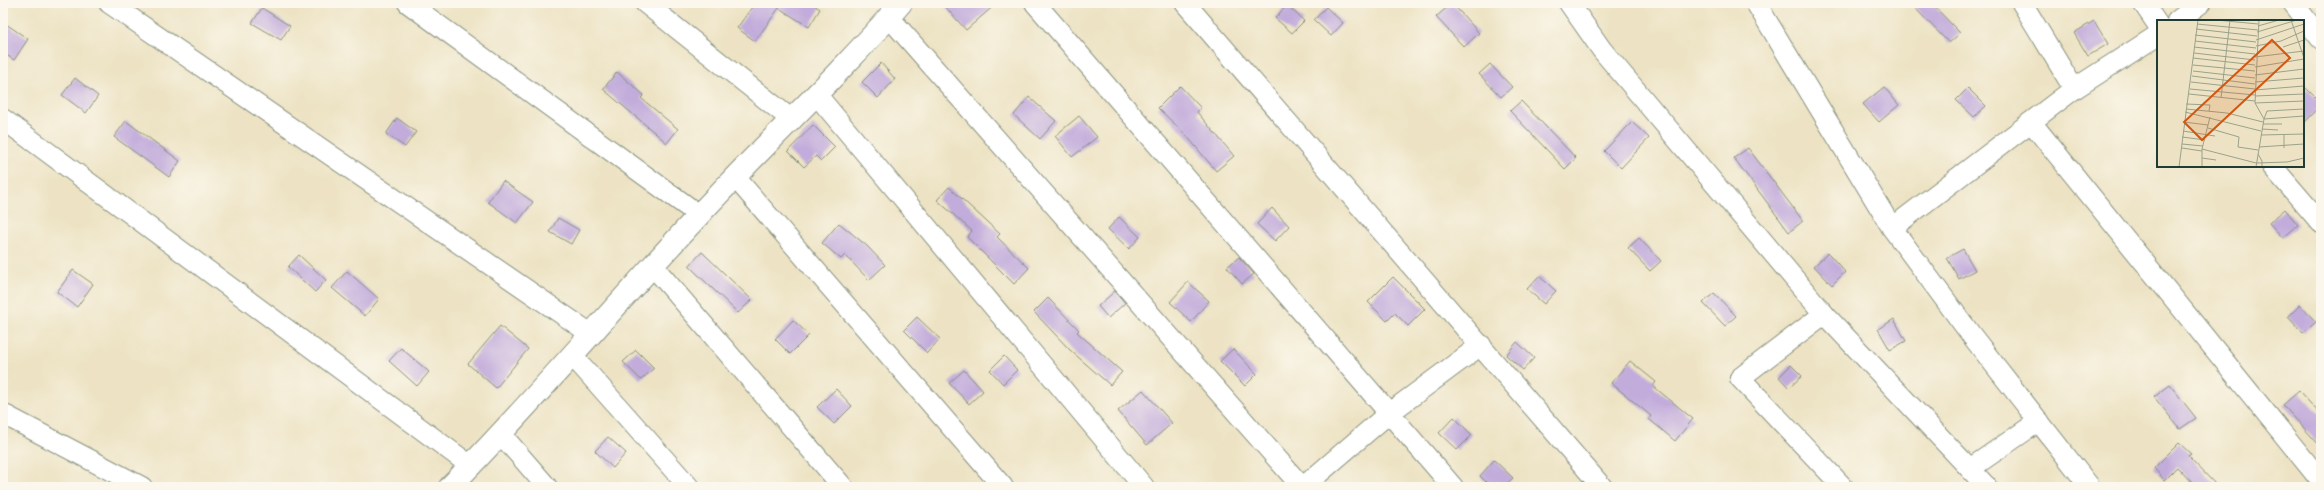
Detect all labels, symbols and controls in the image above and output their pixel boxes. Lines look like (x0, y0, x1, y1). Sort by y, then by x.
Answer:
inset map (2157, 20, 2304, 167)

